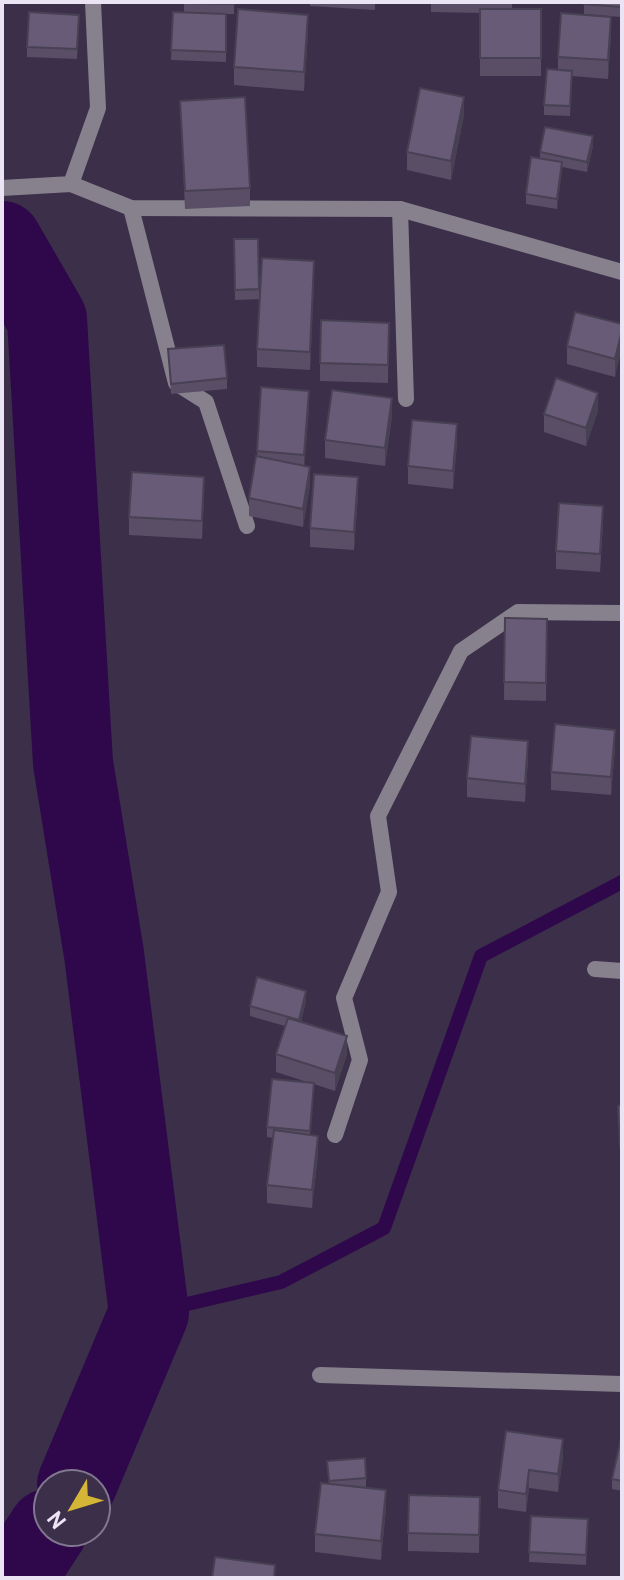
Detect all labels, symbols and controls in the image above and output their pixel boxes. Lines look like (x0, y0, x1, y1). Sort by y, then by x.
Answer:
north arrow (32, 1468, 112, 1548)
text: N (43, 1504, 74, 1533)

